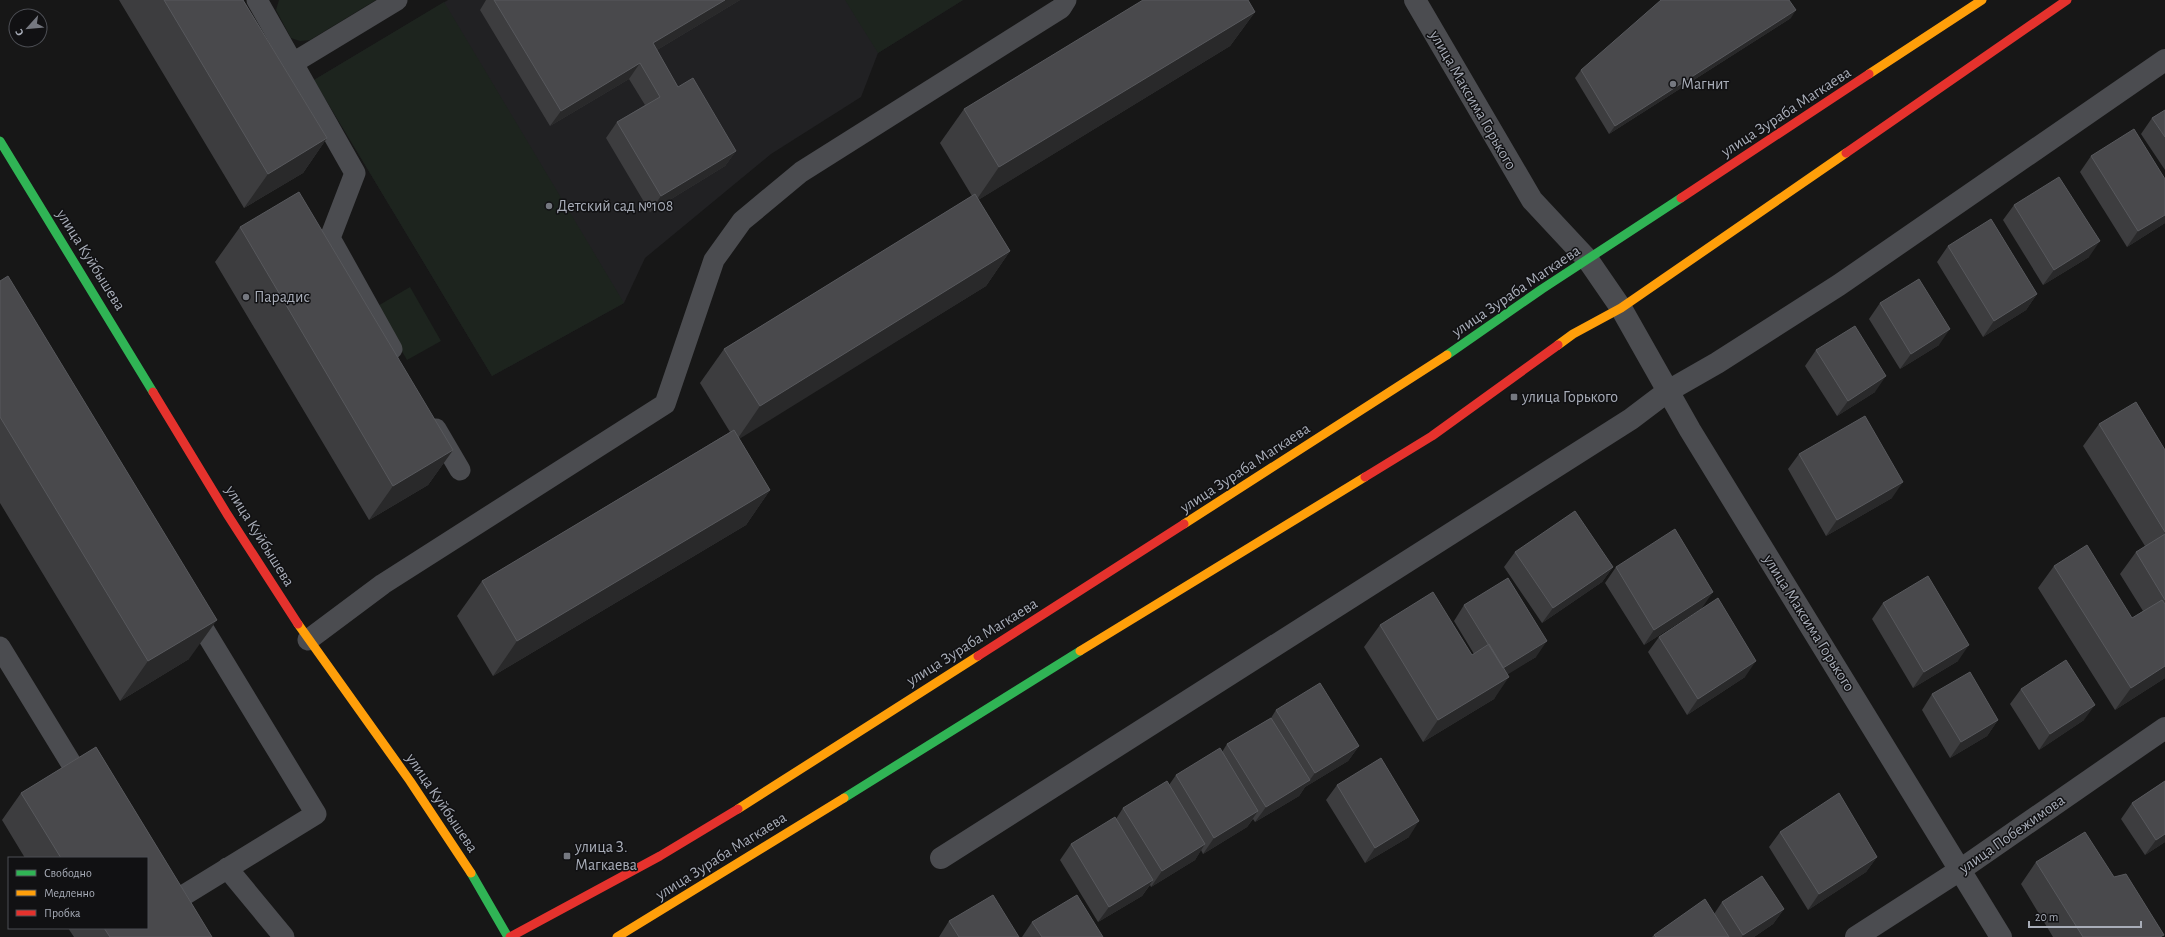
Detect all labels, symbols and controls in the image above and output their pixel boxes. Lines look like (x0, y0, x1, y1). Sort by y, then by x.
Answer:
north arrow (8, 8, 48, 48)
text: С (13, 27, 26, 38)
street label: улица Максима Горького (1425, 27, 1519, 173)
street label: улица Зураба Магкаева (1717, 64, 1854, 161)
place label: Магнит (1681, 76, 1729, 92)
marker: Магнит (1668, 79, 1678, 89)
place label: Детский сад №108 (557, 198, 673, 214)
marker: Детский сад №108 (544, 201, 554, 211)
street label: улица Куйбышева (52, 206, 128, 314)
street label: улица Зураба Магкаева (1448, 242, 1584, 341)
place label: Парадис (254, 289, 310, 305)
marker: Парадис (241, 292, 251, 302)
place label: улица Горького (1521, 389, 1618, 406)
marker: улица Горького (1509, 392, 1519, 402)
street label: улица Зураба Магкаева (1176, 420, 1313, 517)
street label: улица Куйбышева (221, 482, 297, 590)
street label: улица Максима Горького (1759, 551, 1858, 695)
street label: улица Зураба Магкаева (903, 595, 1041, 690)
street label: улица Куйбышева (402, 750, 481, 856)
street label: улица Побежимова (1955, 792, 2068, 878)
street label: улица Зураба Магкаева (652, 809, 790, 904)
place label: улица З. Магкаева (574, 839, 637, 873)
marker: улица З. Магкаева (562, 851, 572, 861)
legend (8, 857, 148, 929)
text: Свободно (44, 867, 92, 879)
text: Медленно (44, 887, 95, 899)
scale bar (2029, 903, 2141, 929)
text: Пробка (44, 907, 81, 919)
text: 20 m (2035, 911, 2058, 923)

